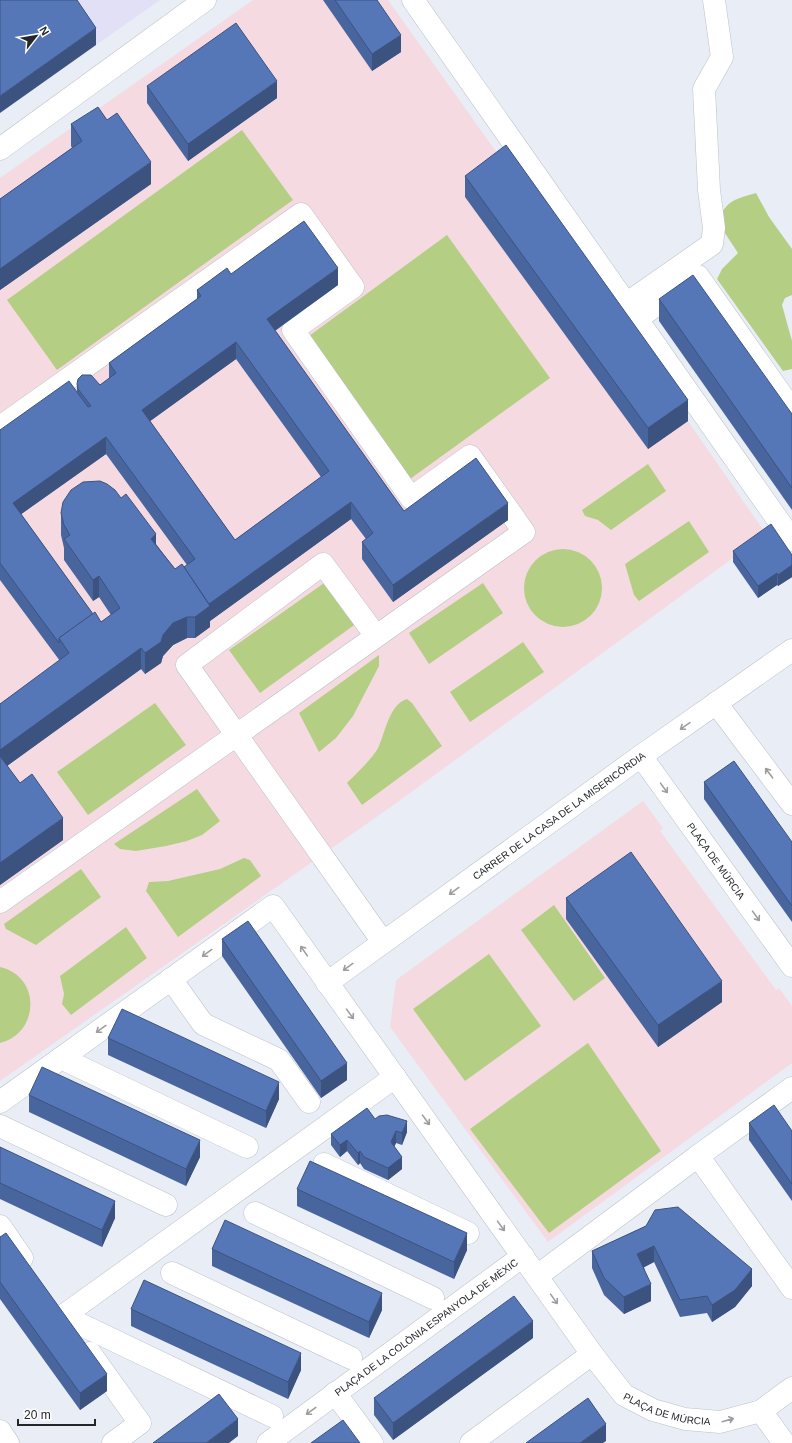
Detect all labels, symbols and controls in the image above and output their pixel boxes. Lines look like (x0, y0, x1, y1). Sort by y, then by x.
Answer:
north arrow (16, 16, 56, 56)
text: N (37, 24, 52, 37)
one-way arrow (679, 722, 690, 730)
street label: CARRER DE LA CASA DE LA MISERICÒRDIA (470, 749, 647, 881)
one-way arrow (764, 767, 773, 778)
one-way arrow (660, 782, 668, 793)
street label: PLAÇA DE MÚRCIA (685, 820, 748, 901)
one-way arrow (448, 887, 459, 895)
one-way arrow (752, 911, 761, 922)
one-way arrow (300, 946, 308, 957)
one-way arrow (201, 949, 212, 957)
one-way arrow (343, 963, 354, 971)
one-way arrow (345, 1009, 354, 1020)
one-way arrow (96, 1025, 107, 1033)
one-way arrow (422, 1114, 430, 1125)
one-way arrow (497, 1220, 505, 1231)
street label: PLAÇA DE LA COLÒNIA ESPANYOLA DE MÈXIC (332, 1256, 520, 1398)
one-way arrow (550, 1294, 558, 1305)
street label: PLAÇA DE MÚRCIA (622, 1390, 711, 1427)
scale bar (18, 1401, 95, 1427)
one-way arrow (305, 1407, 316, 1415)
text: 20 m (24, 1408, 51, 1422)
one-way arrow (721, 1416, 734, 1423)

